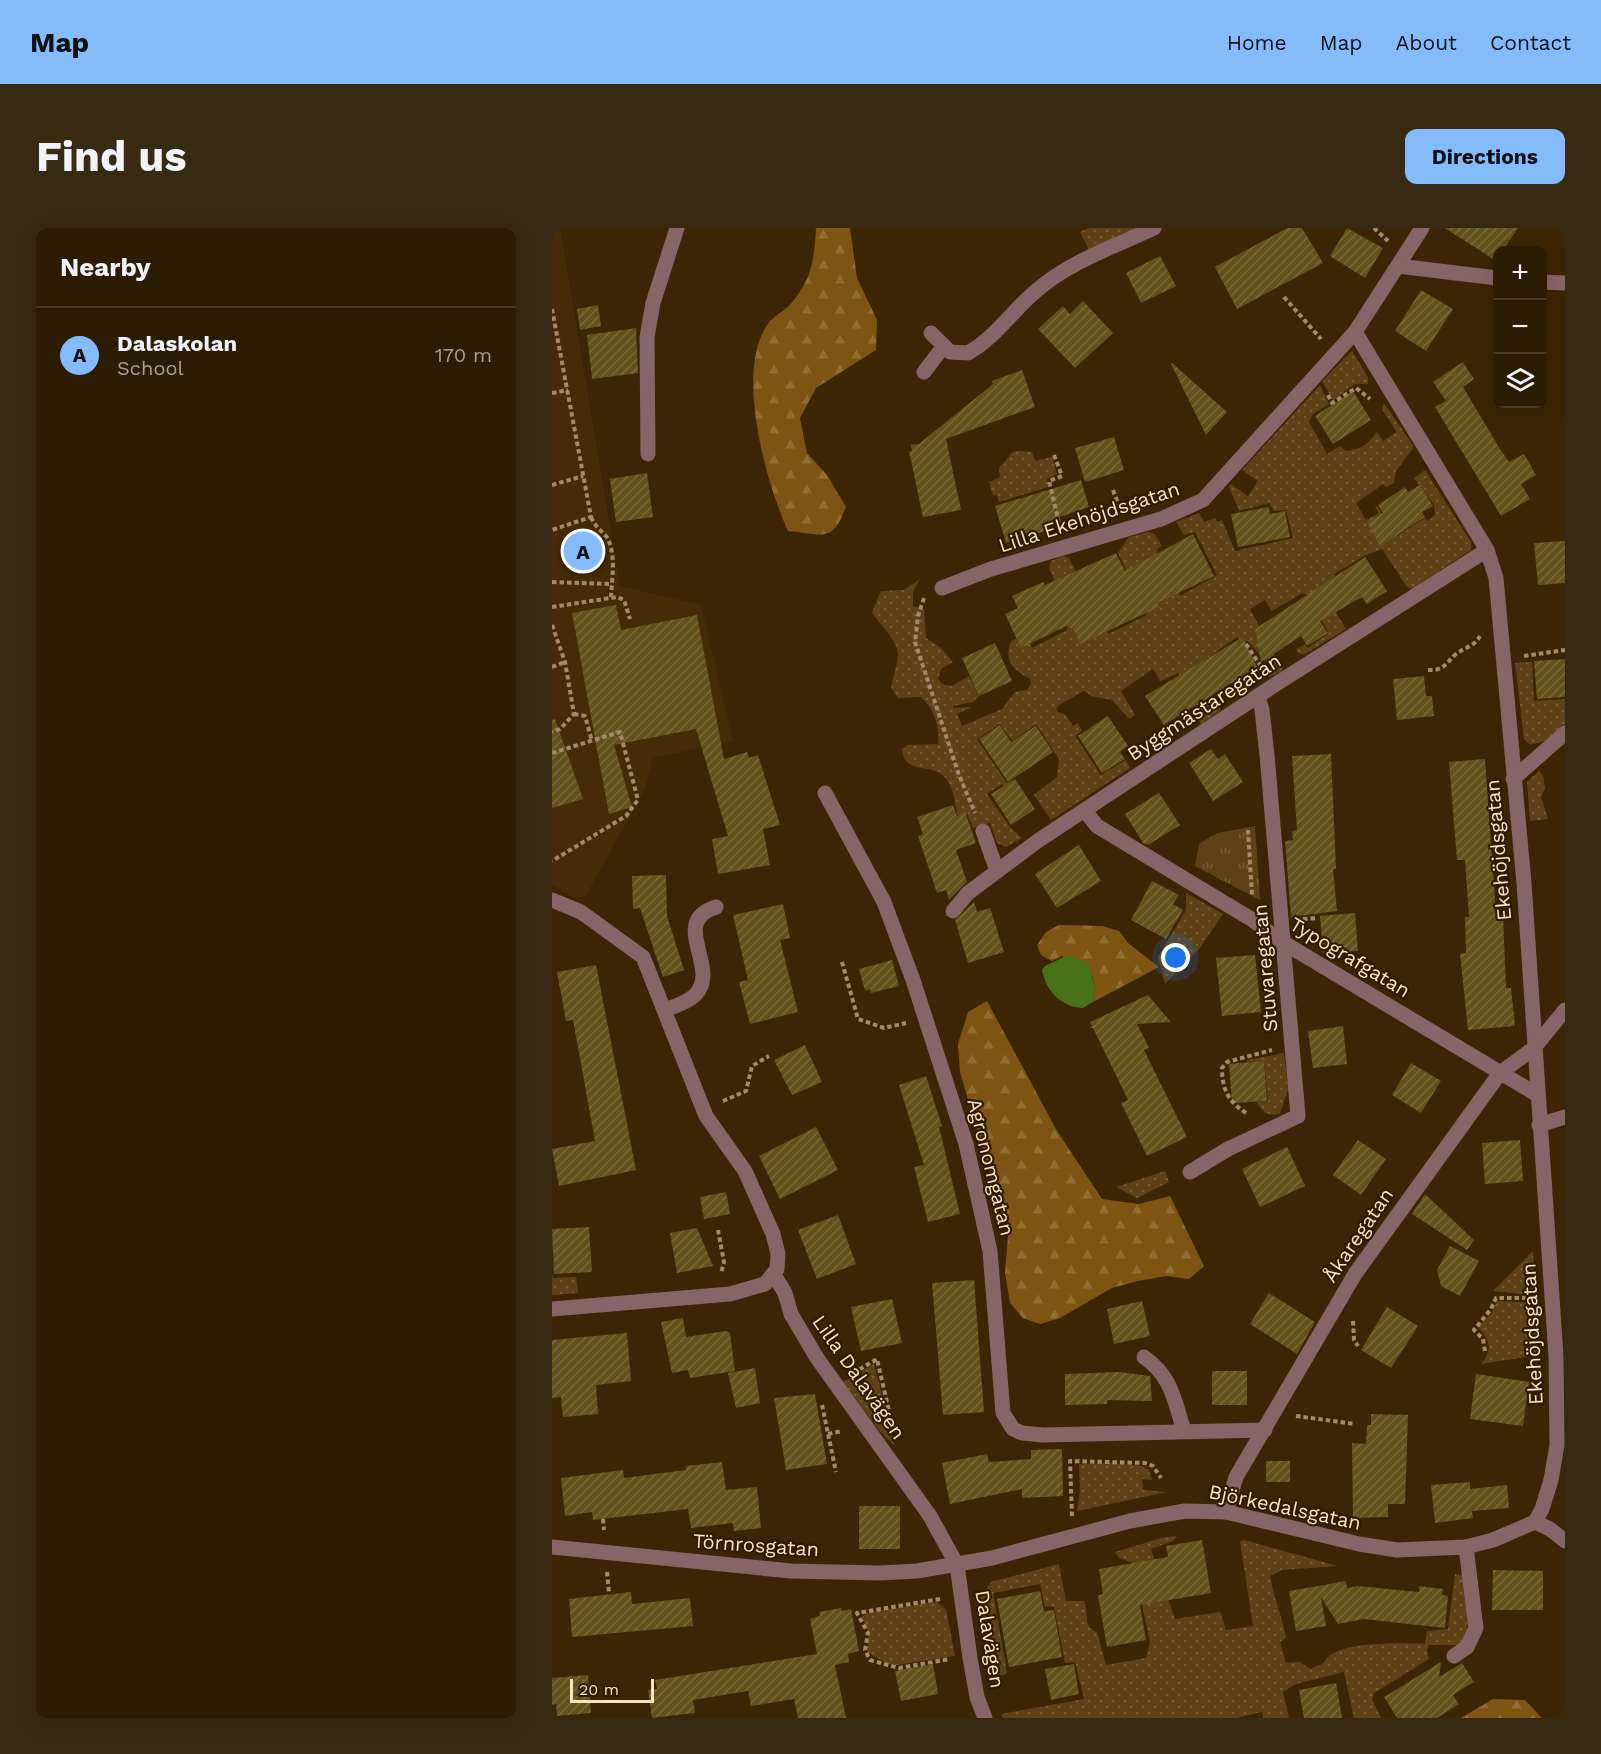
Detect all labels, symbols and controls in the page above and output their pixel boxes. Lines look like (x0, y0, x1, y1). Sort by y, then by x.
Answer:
text: Map (30, 26, 89, 59)
text: Home (1227, 30, 1287, 55)
text: Map (1320, 30, 1363, 55)
text: About (1396, 30, 1457, 55)
text: Contact (1490, 30, 1571, 55)
button: Directions (1405, 129, 1565, 184)
text: Find us (36, 132, 187, 181)
map controls (1493, 246, 1547, 408)
button: + (1493, 246, 1547, 300)
text: Nearby (60, 252, 151, 282)
button: − (1493, 300, 1547, 354)
text: Dalaskolan (117, 331, 237, 356)
text: A (73, 343, 86, 367)
text: 170 m (435, 343, 492, 367)
button: layers (1493, 354, 1547, 408)
text: School (117, 356, 184, 380)
street label: Lilla Ekehöjdsgatan (995, 476, 1183, 558)
pin: A (564, 528, 603, 574)
street label: Byggmästaregatan (1123, 648, 1285, 766)
street label: Ekehöjdsgatan (1480, 778, 1516, 922)
street label: Stuvaregatan (1247, 903, 1283, 1033)
street label: Typografgatan (1285, 912, 1415, 1002)
your location (1161, 943, 1190, 972)
street label: Agronomgatan (962, 1096, 1020, 1238)
street label: Åkaregatan (1318, 1183, 1398, 1287)
street label: Ekehöjdsgatan (1516, 1263, 1548, 1405)
street label: Lilla Dalavägen (807, 1310, 911, 1444)
street label: Björkedalsgatan (1207, 1479, 1363, 1535)
street label: Törnrosgatan (692, 1529, 820, 1561)
street label: Dalavägen (970, 1588, 1010, 1690)
scale bar (570, 1676, 654, 1704)
text: 20 m (579, 1680, 619, 1699)

